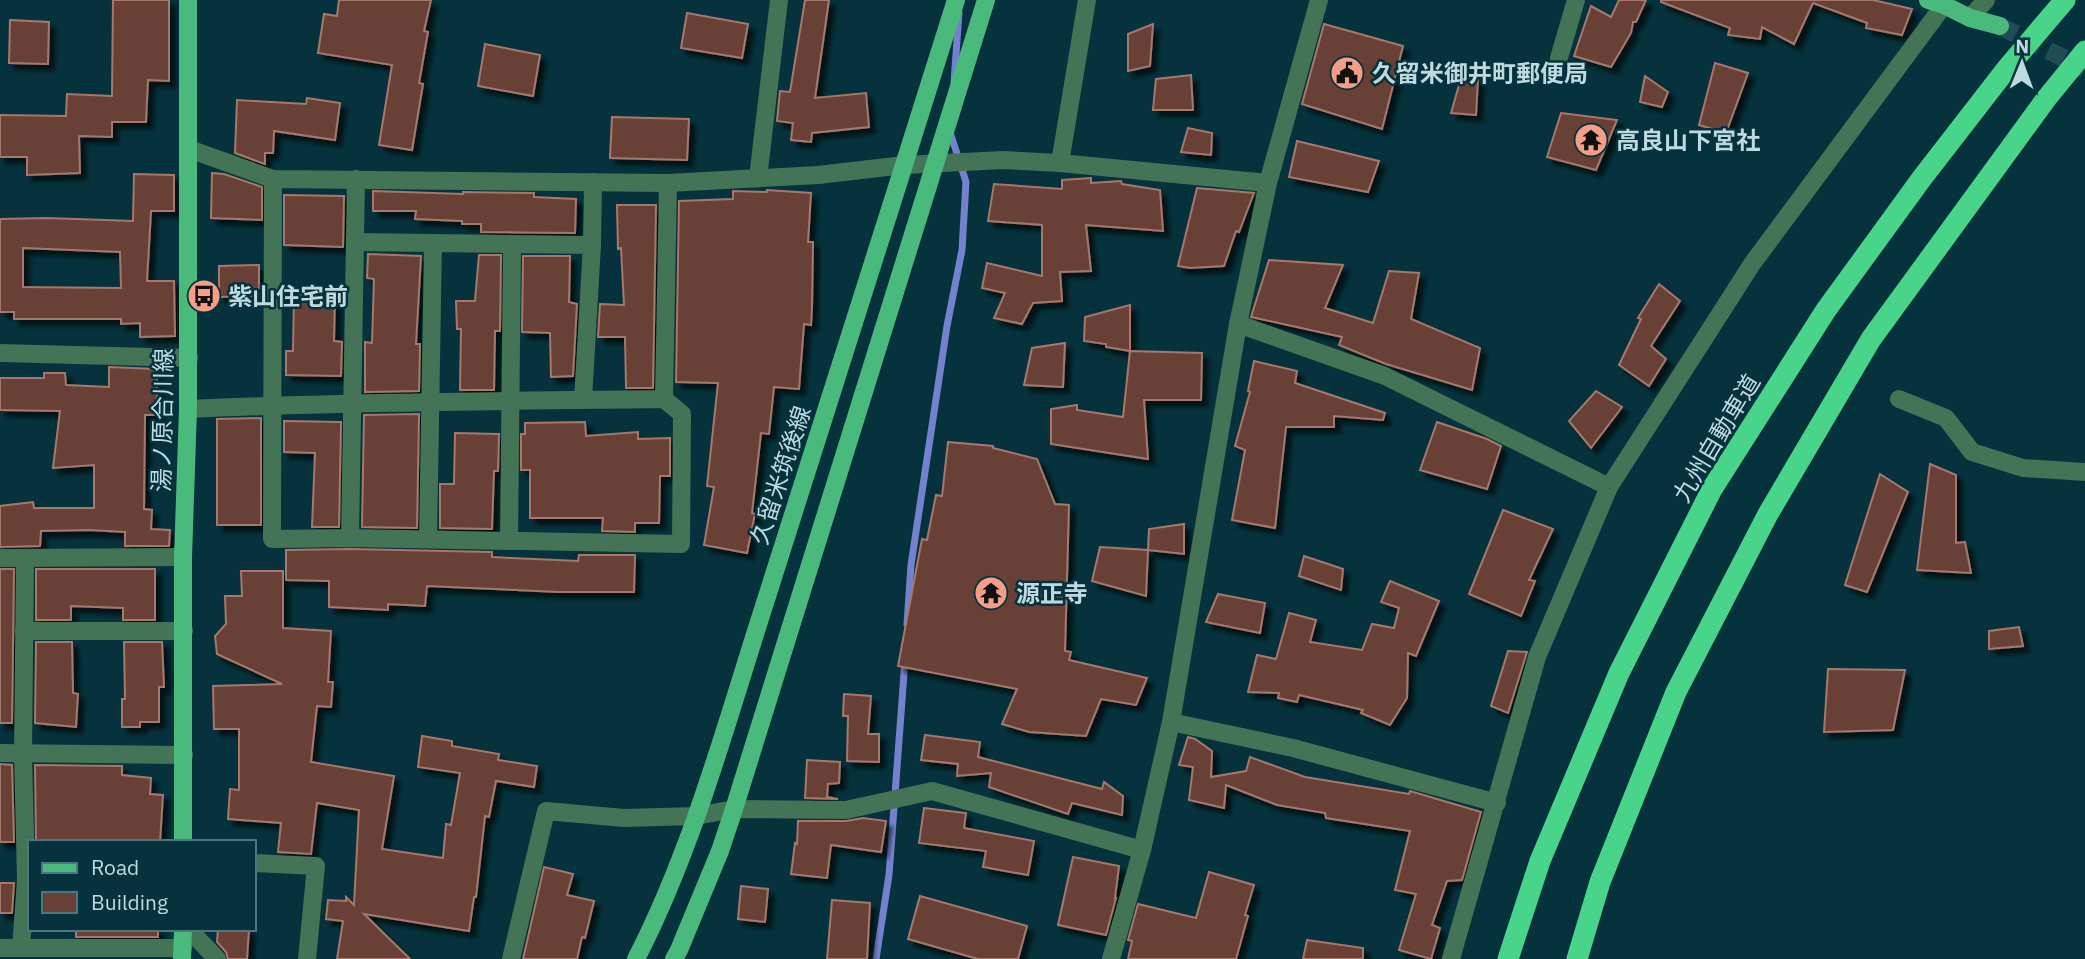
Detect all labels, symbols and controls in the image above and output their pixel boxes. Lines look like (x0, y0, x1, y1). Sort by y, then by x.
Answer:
north arrow (1987, 28, 2057, 98)
text: N (2015, 34, 2029, 58)
public building icon: 久留米御井町郵便局 (1328, 54, 1366, 92)
place label: 久留米御井町郵便局 (1372, 57, 1588, 89)
temple icon: 高良山下宮社 (1572, 121, 1610, 159)
place label: 高良山下宮社 (1616, 124, 1760, 156)
bus stop icon: 紫山住宅前 (185, 277, 223, 315)
place label: 紫山住宅前 (228, 280, 348, 312)
street label: 湯ノ原合川線 (145, 348, 179, 492)
street label: 九州自動車道 (1665, 368, 1767, 508)
street label: 久留米筑後線 (743, 402, 817, 548)
temple icon: 源正寺 (972, 574, 1010, 612)
place label: 源正寺 (1016, 577, 1088, 609)
legend (28, 840, 256, 931)
text: Road (91, 853, 139, 881)
text: Building (91, 888, 168, 916)

